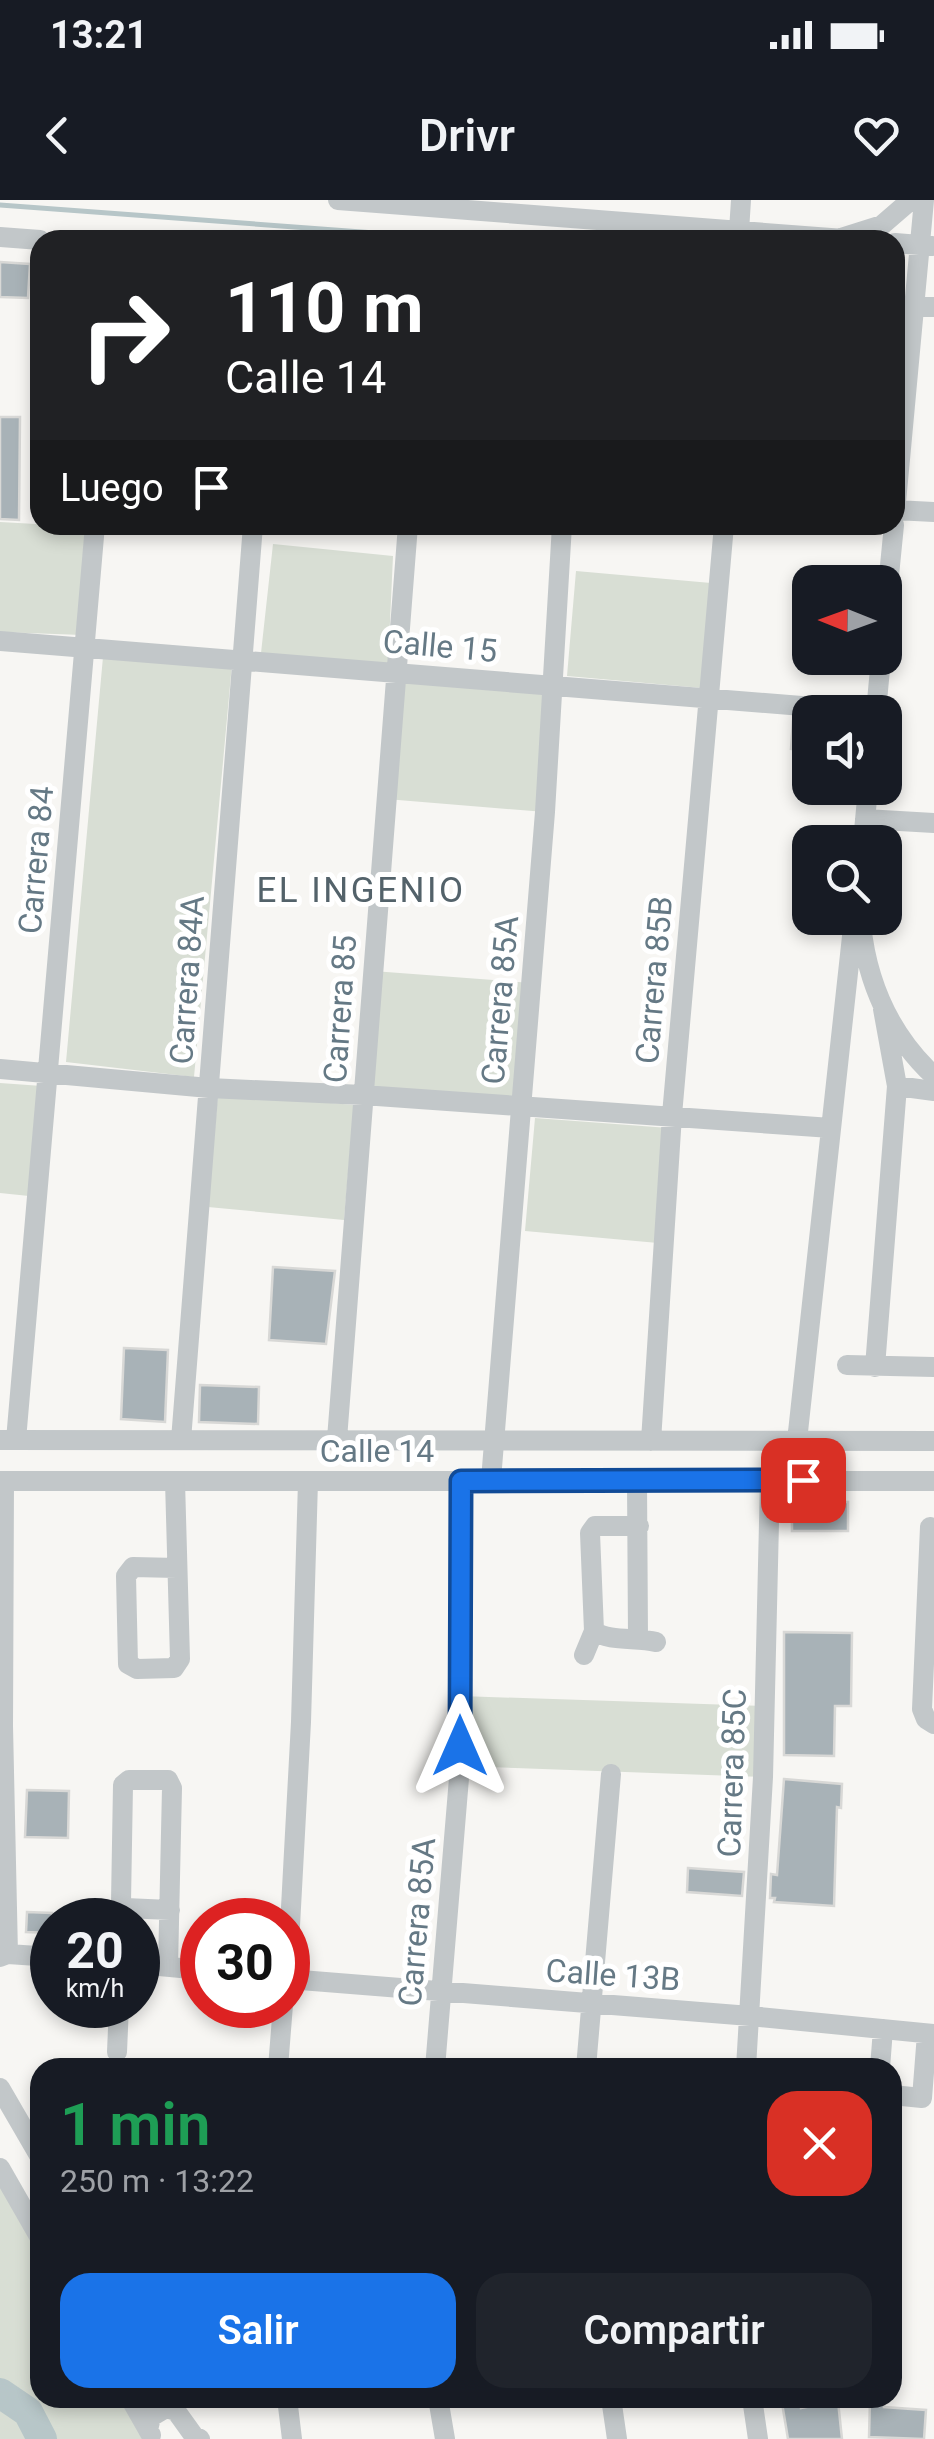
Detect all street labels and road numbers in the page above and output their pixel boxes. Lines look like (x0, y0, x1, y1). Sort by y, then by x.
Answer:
street label: Calle 15 (381, 622, 499, 670)
street label: Carrera 84 (11, 785, 61, 935)
street label: Carrera 84A (162, 894, 212, 1066)
street label: Carrera 85B (628, 895, 680, 1065)
street label: Carrera 85A (474, 914, 526, 1086)
street label: Carrera 85 (316, 934, 364, 1084)
street label: Calle 14 (320, 1432, 434, 1470)
street label: Carrera 85C (710, 1688, 754, 1858)
street label: Carrera 85A (391, 1836, 443, 2008)
street label: Calle 13B (545, 1951, 681, 1999)

